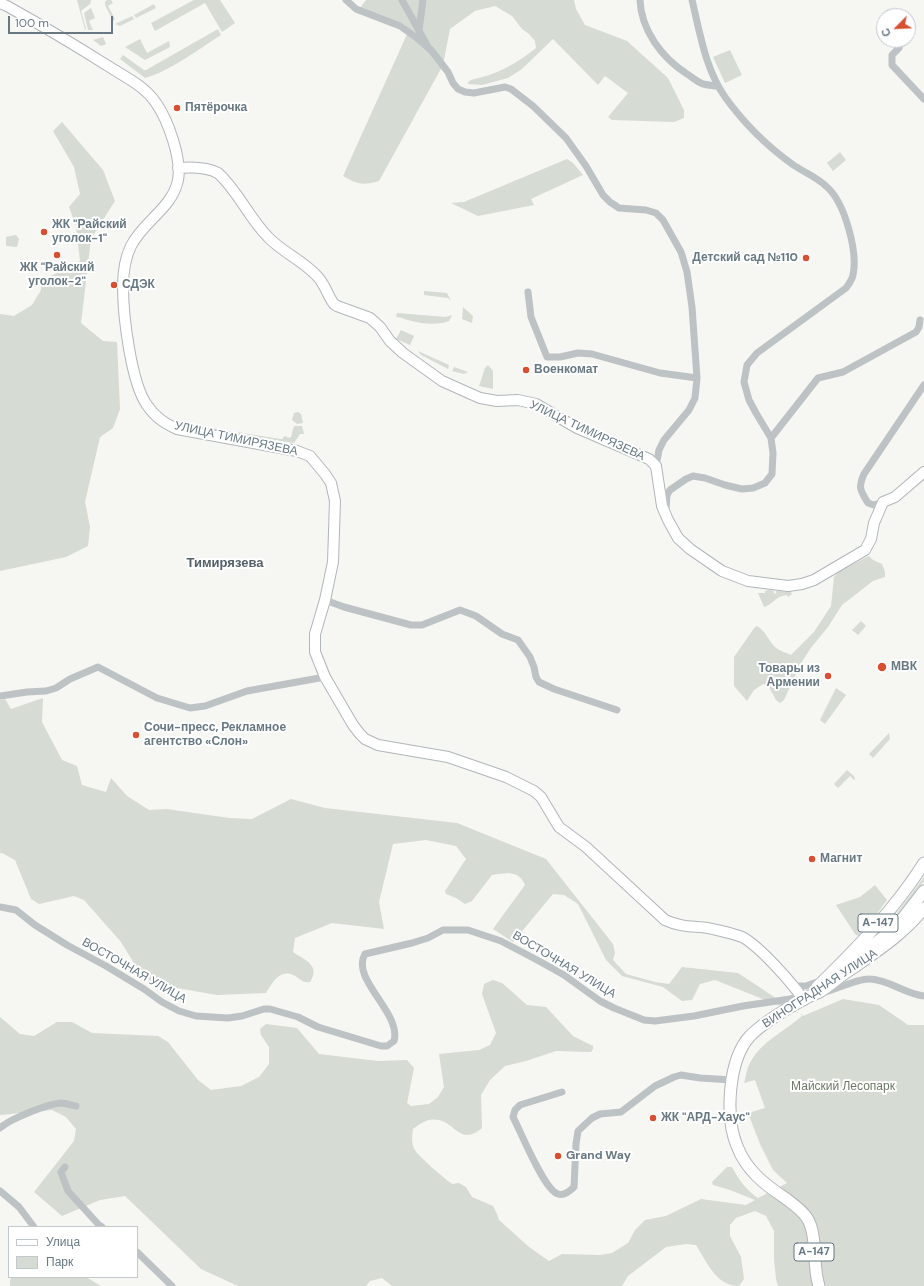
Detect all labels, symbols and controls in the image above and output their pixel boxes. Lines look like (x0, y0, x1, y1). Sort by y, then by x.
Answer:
scale bar (10, 8, 115, 34)
north arrow (876, 8, 916, 48)
text: 100 m (15, 15, 49, 31)
text: С (878, 26, 894, 39)
place label: Пятёрочка (185, 101, 247, 115)
marker: Пятёрочка (172, 103, 182, 113)
place label: ЖК "Райский уголок-1" (52, 218, 127, 246)
marker: ЖК "Райский уголок-1" (39, 227, 49, 237)
marker: ЖК "Райский уголок-2" (52, 250, 62, 260)
place label: Детский сад №110 (692, 251, 798, 265)
marker: Детский сад №110 (801, 253, 811, 263)
place label: ЖК "Райский уголок-2" (20, 261, 94, 289)
place label: СДЭК (122, 278, 155, 292)
marker: СДЭК (109, 280, 119, 290)
place label: Военкомат (534, 363, 598, 377)
marker: Военкомат (521, 365, 531, 375)
street label: УЛИЦА ТИМИРЯЗЕВА (527, 398, 647, 464)
street label: УЛИЦА ТИМИРЯЗЕВА (173, 419, 299, 459)
district label: Тимирязева (187, 556, 263, 572)
place label: МВК (891, 660, 917, 674)
marker: МВК (876, 661, 888, 673)
place label: Товары из Армении (758, 662, 820, 690)
marker: Товары из Армении (823, 671, 833, 681)
place label: Сочи-пресс, Рекламное агентство «Слон» (144, 721, 286, 749)
marker: Сочи-пресс, Рекламное агентство «Слон» (131, 730, 141, 740)
place label: Магнит (820, 852, 862, 866)
marker: Магнит (807, 854, 817, 864)
road number: А-147 (858, 914, 898, 932)
street label: ВОСТОЧНАЯ УЛИЦА (510, 928, 618, 1002)
street label: ВОСТОЧНАЯ УЛИЦА (79, 935, 189, 1007)
street label: ВИНОГРАДНАЯ УЛИЦА (760, 946, 880, 1032)
park label: Майский Лесопарк (791, 1080, 895, 1094)
place label: ЖК "АРД-Хаус" (661, 1111, 750, 1125)
marker: ЖК "АРД-Хаус" (648, 1113, 658, 1123)
place label: Grand Way (566, 1149, 631, 1163)
marker: Grand Way (553, 1151, 563, 1161)
legend (8, 1226, 138, 1278)
text: Улица (46, 1234, 80, 1250)
road number: А-147 (794, 1243, 834, 1261)
text: Парк (46, 1254, 73, 1270)

